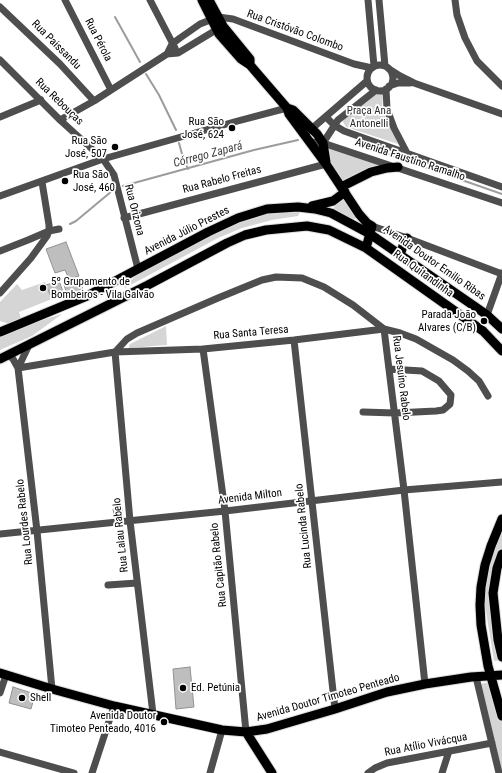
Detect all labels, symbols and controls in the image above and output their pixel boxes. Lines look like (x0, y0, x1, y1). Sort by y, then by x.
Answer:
street label: Rua Cristóvão Colombo (245, 7, 345, 55)
street label: Rua Pérola (82, 16, 114, 64)
street label: Rua Paissandu (29, 18, 83, 72)
street label: Rua Rebouças (32, 76, 86, 128)
park label: Praça Ana Antonelli (347, 104, 391, 130)
place label: Rua São José, 624 (182, 115, 224, 141)
marker: Rua São José, 624 (227, 123, 237, 133)
place label: Rua São José, 507 (65, 134, 107, 160)
street label: Avenida Faustino Ramalho (353, 136, 467, 184)
water label: Córrego Zapará (172, 139, 244, 171)
marker: Rua São José, 507 (110, 142, 120, 152)
street label: Rua Rabelo Freitas (181, 163, 263, 197)
place label: Rua São José, 460 (73, 168, 115, 194)
marker: Rua São José, 460 (60, 176, 70, 186)
street label: Rua Orizona (121, 183, 147, 237)
street label: Avenida Júlio Prestes (142, 204, 232, 258)
street label: Avenida Doutor Emilio Ribas (380, 223, 488, 303)
street label: Rua Quitandinha (390, 248, 456, 300)
place label: 5º Grupamento de Bombeiros - Vila Galvão (51, 275, 154, 301)
marker: 5º Grupamento de Bombeiros - Vila Galvão (38, 283, 48, 293)
place label: Parada João Alvares (C/B) (418, 308, 476, 334)
marker: Parada João Alvares (C/B) (479, 316, 489, 326)
street label: Rua Santa Teresa (213, 323, 289, 343)
street label: Rua Jesuíno Rabelo (389, 335, 413, 421)
street label: Rua Lourdes Rabelo (14, 478, 36, 566)
street label: Rua Lucinda Rabelo (293, 483, 315, 569)
street label: Avenida Milton (217, 487, 283, 507)
street label: Rua Lalau Rabelo (111, 497, 131, 573)
street label: Rua Capitão Rabelo (208, 522, 230, 608)
street label: Avenida Doutor Timoteo Penteado (255, 671, 401, 725)
place label: Ed. Petúnia (191, 681, 240, 695)
marker: Ed. Petúnia (178, 683, 188, 693)
place label: Shell (30, 691, 51, 705)
marker: Shell (17, 693, 27, 703)
place label: Avenida Doutor Timoteo Penteado, 4016 (50, 709, 156, 735)
marker: Avenida Doutor Timoteo Penteado, 4016 (159, 717, 169, 727)
street label: Rua Atílio Vivácqua (384, 731, 468, 759)

